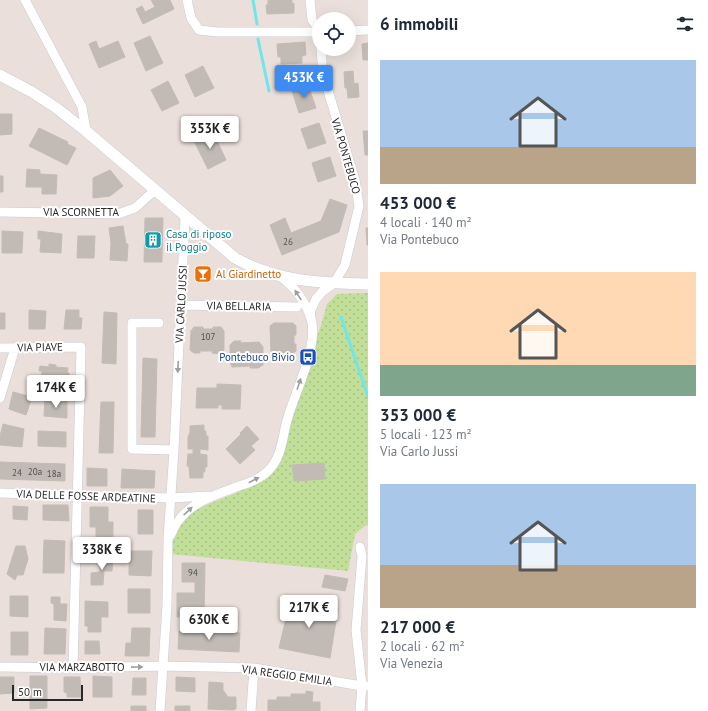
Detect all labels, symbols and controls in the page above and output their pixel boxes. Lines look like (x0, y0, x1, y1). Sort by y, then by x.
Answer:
map controls (312, 12, 356, 56)
button: locate (312, 12, 356, 56)
text: 6 immobili (380, 13, 458, 35)
icon: filters (674, 13, 696, 35)
pin: 453K € (271, 65, 337, 99)
text: 453K € (284, 69, 324, 86)
icon: home (502, 86, 574, 158)
street label: VIA PONTEBUCO (328, 115, 364, 196)
pin: 353K € (177, 116, 243, 150)
text: 353K € (190, 120, 230, 137)
text: 453 000 € (380, 192, 456, 214)
street label: VIA SCORNETTA (42, 205, 119, 219)
text: 4 locali · 140 m² (380, 214, 472, 231)
place label: Casa di riposo il Poggio (166, 227, 232, 254)
building icon: Casa di riposo il Poggio (143, 230, 163, 250)
text: Via Pontebuco (380, 231, 459, 248)
house number: 26 (283, 236, 293, 247)
bar icon: Al Giardinetto (193, 264, 213, 284)
street label: VIA CARLO JUSSI (172, 265, 190, 344)
place label: Al Giardinetto (216, 267, 281, 281)
one-way arrow (295, 289, 302, 301)
street label: VIA BELLARIA (206, 298, 272, 314)
icon: home (502, 298, 574, 370)
house number: 107 (201, 331, 215, 342)
street label: VIA PIAVE (16, 340, 63, 354)
bus stop icon: Pontebuco Bivio (298, 347, 318, 367)
place label: Pontebuco Bivio (219, 350, 295, 364)
one-way arrow (174, 361, 181, 373)
pin: 174K € (23, 375, 89, 409)
one-way arrow (296, 378, 302, 390)
text: 174K € (36, 379, 76, 396)
text: 353 000 € (380, 404, 456, 426)
text: 5 locali · 123 m² (380, 426, 472, 443)
text: Via Carlo Jussi (380, 443, 458, 460)
house number: 20a (28, 466, 42, 477)
house number: 24 (12, 467, 22, 478)
house number: 18a (47, 468, 61, 479)
one-way arrow (248, 477, 259, 483)
street label: VIA DELLE FOSSE ARDEATINE (15, 487, 156, 505)
one-way arrow (183, 506, 193, 516)
icon: home (502, 510, 574, 582)
pin: 338K € (69, 537, 135, 571)
text: 338K € (82, 541, 122, 558)
house number: 94 (188, 567, 198, 578)
pin: 217K € (276, 595, 342, 629)
text: 217K € (289, 599, 329, 616)
pin: 630K € (176, 607, 242, 641)
text: 630K € (189, 611, 229, 628)
text: 217 000 € (380, 616, 455, 638)
text: 2 locali · 62 m² (380, 638, 465, 655)
text: Via Venezia (380, 655, 443, 672)
street label: VIA MARZABOTTO (39, 660, 124, 674)
street label: VIA REGGIO EMILIA (240, 662, 334, 688)
one-way arrow (131, 664, 144, 670)
scale bar (12, 683, 83, 702)
text: 50 m (18, 685, 42, 699)

